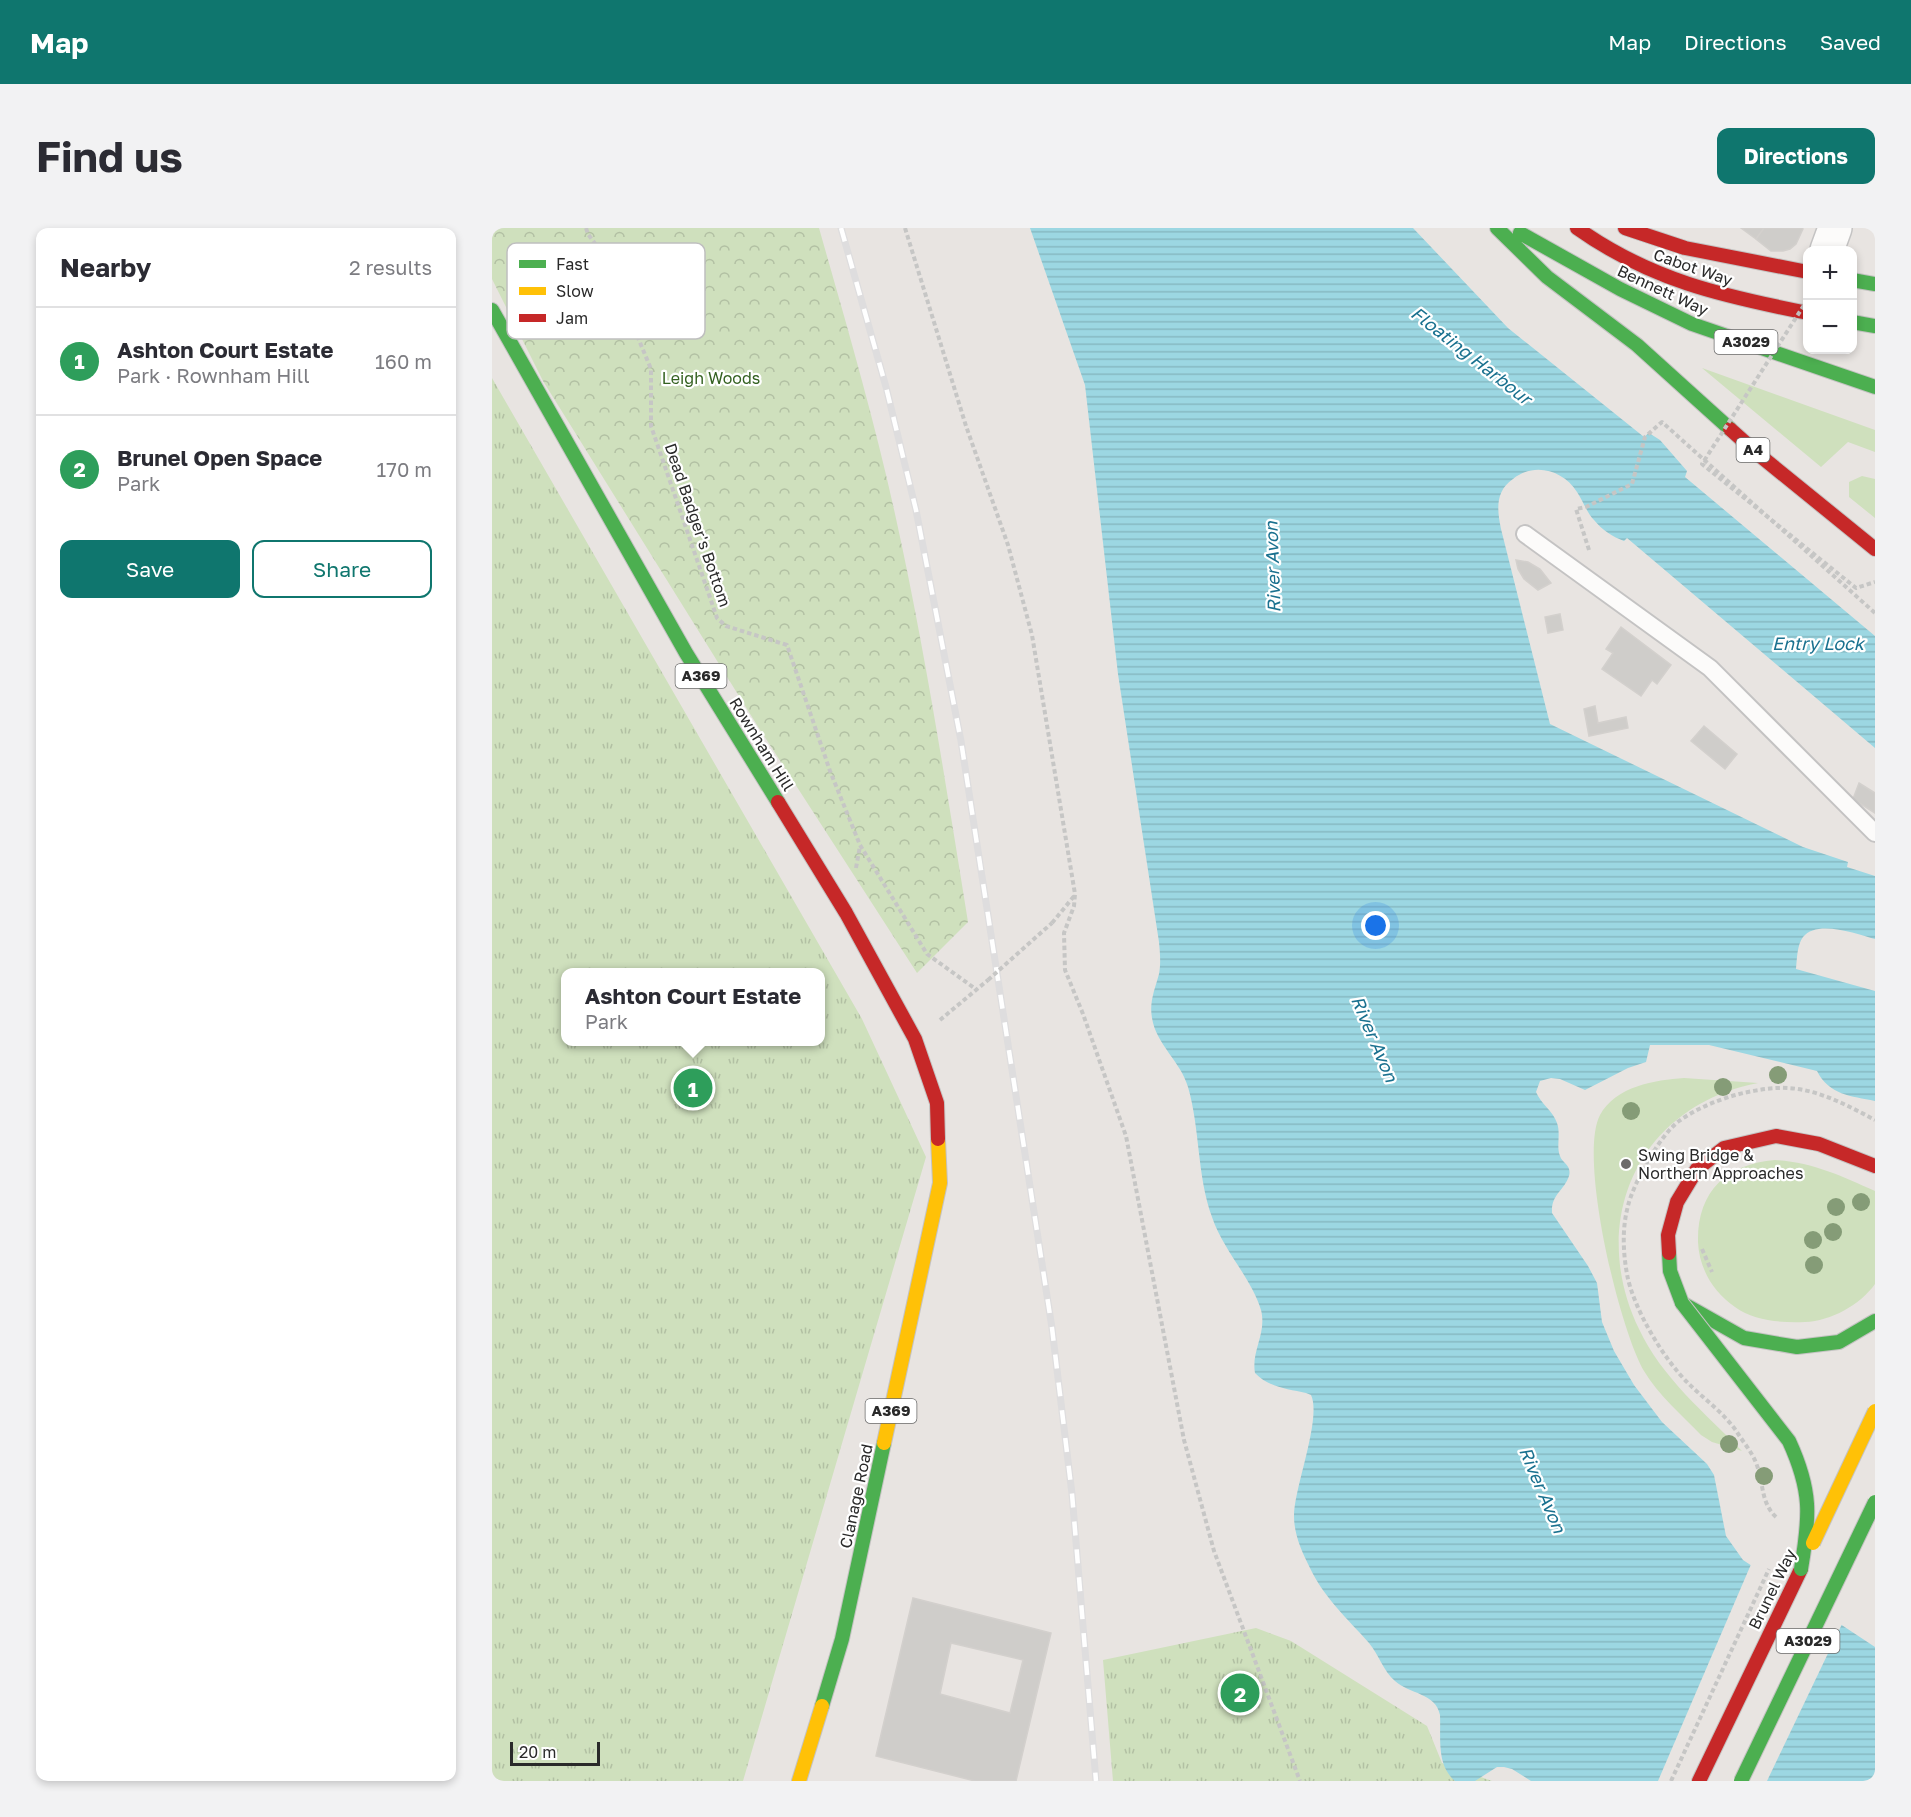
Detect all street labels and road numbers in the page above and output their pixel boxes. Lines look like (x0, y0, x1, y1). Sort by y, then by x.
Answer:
street label: Cabot Way (1651, 244, 1735, 290)
street label: Bennett Way (1614, 260, 1712, 320)
road number: A3029 (1714, 330, 1778, 354)
road number: A4 (1736, 438, 1770, 462)
street label: Dead Badger's Bottom (661, 441, 735, 609)
road number: A369 (676, 664, 726, 688)
street label: Rownham Hill (725, 693, 799, 795)
road number: A369 (866, 1399, 916, 1423)
street label: Clanage Road (835, 1442, 877, 1550)
street label: Brunel Way (1744, 1545, 1800, 1633)
road number: A3029 (1776, 1629, 1840, 1653)

